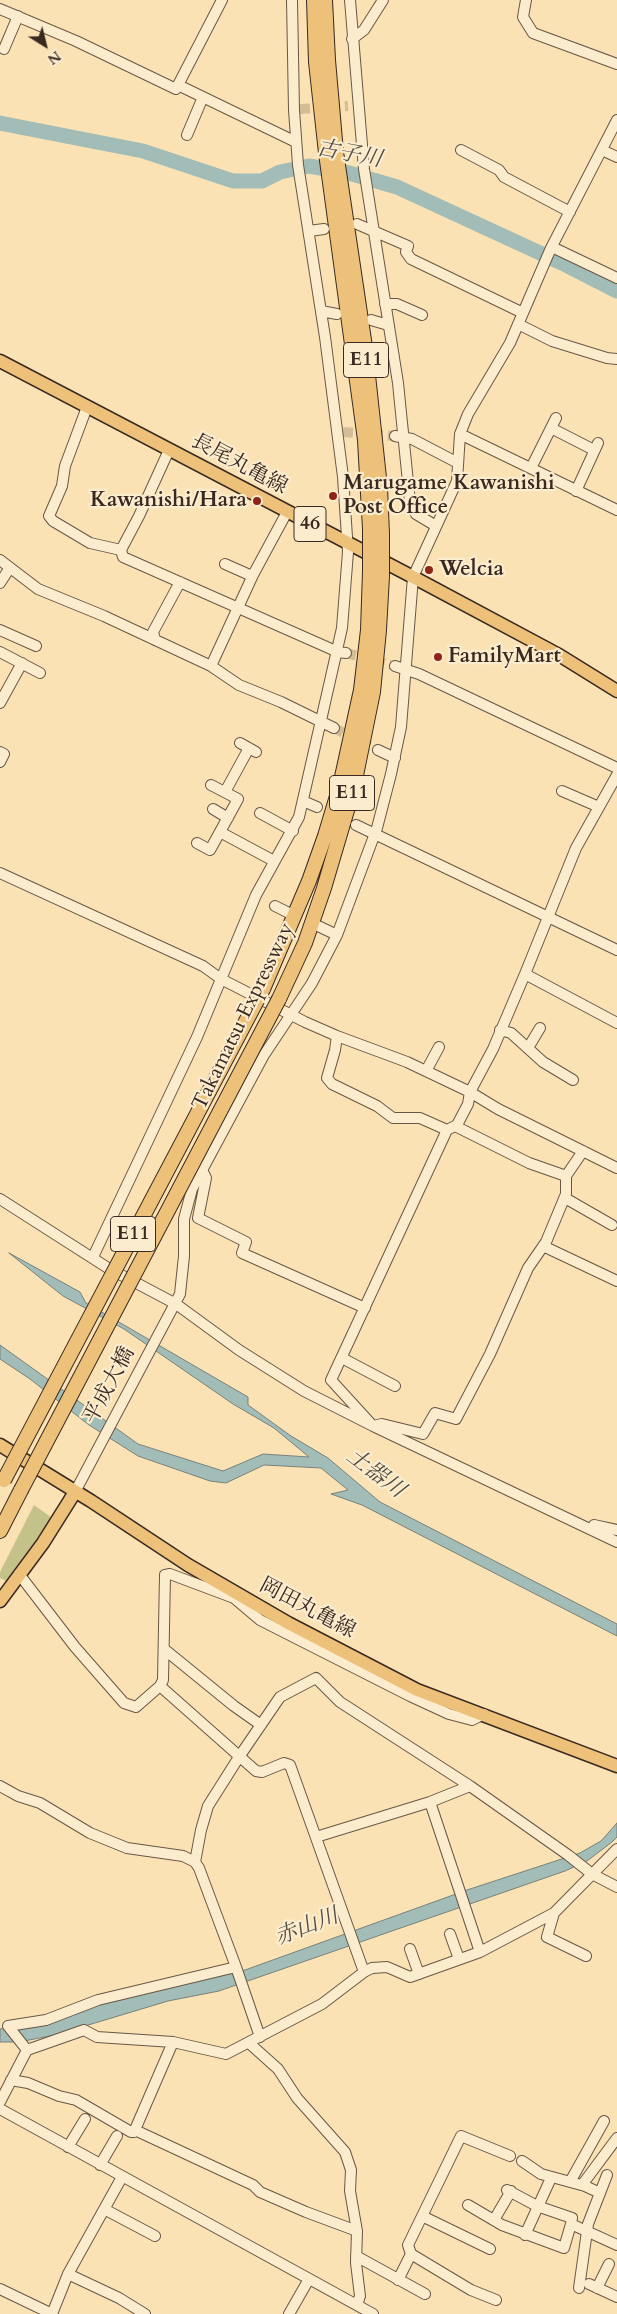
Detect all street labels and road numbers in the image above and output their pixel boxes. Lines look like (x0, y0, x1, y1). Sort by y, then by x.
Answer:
road number: E11 (344, 342, 388, 378)
street label: 長尾丸亀線 (187, 429, 291, 501)
road number: 46 (294, 506, 326, 542)
road number: E11 (330, 776, 374, 810)
street label: Takamatsu Expressway (188, 919, 300, 1115)
road number: E11 (110, 1216, 156, 1252)
street label: 平成大橋 (79, 1343, 141, 1429)
street label: 岡田丸亀線 (255, 1573, 359, 1645)

